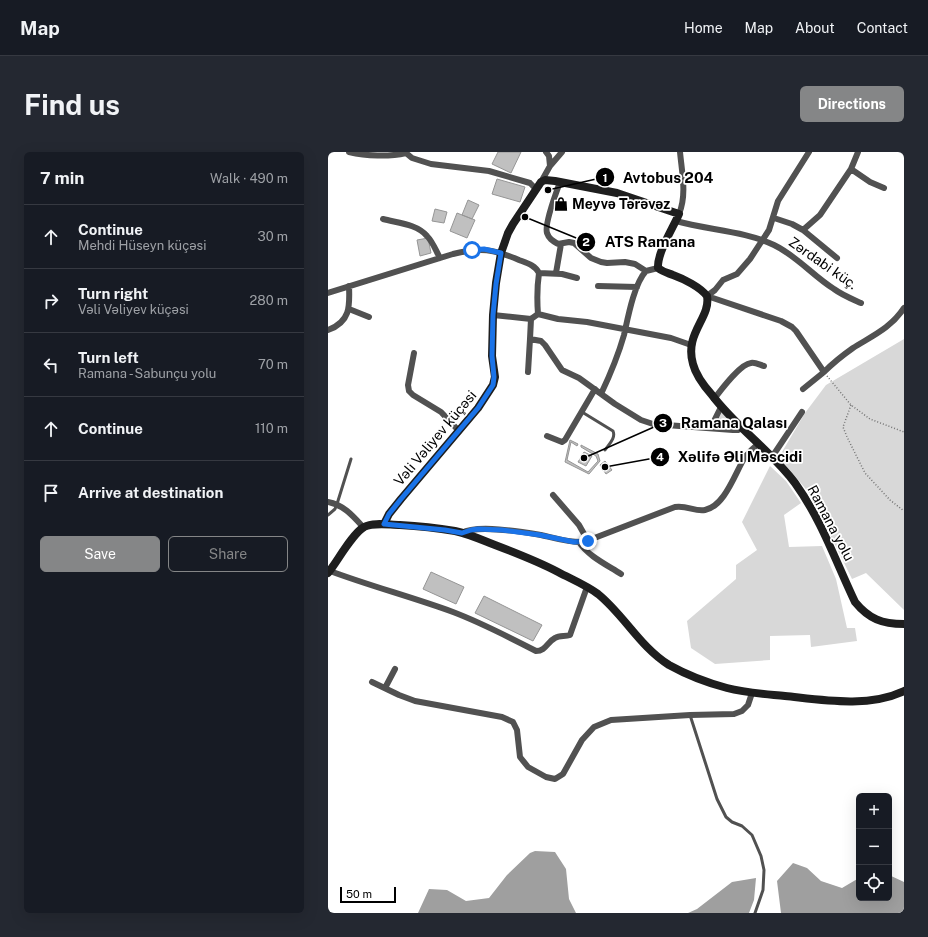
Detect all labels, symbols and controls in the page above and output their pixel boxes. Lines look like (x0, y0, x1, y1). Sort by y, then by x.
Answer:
text: Map (20, 17, 60, 39)
text: Home (684, 20, 723, 36)
text: Map (745, 20, 773, 36)
text: About (795, 20, 835, 36)
text: Contact (857, 20, 908, 36)
button: Directions (800, 86, 904, 122)
text: Find us (24, 88, 120, 121)
callout: Avtobus 204 (595, 164, 722, 191)
text: 7 min (40, 168, 84, 188)
text: Avtobus 204 (623, 169, 714, 186)
text: Walk · 490 m (210, 171, 288, 186)
text: 1 (602, 171, 608, 185)
shop icon: Meyvə Tərəvəz (553, 196, 569, 212)
place label: Meyvə Tərəvəz (572, 196, 670, 212)
text: Continue (78, 221, 143, 238)
icon: ahead (40, 226, 62, 248)
callout: ATS Ramana (576, 228, 703, 255)
text: 30 m (258, 229, 288, 244)
text: ATS Ramana (605, 233, 695, 250)
street label: Zərdabi küç. (786, 234, 860, 292)
text: 2 (582, 235, 590, 249)
text: Mehdi Hüseyn küçəsi (78, 238, 206, 253)
route start (463, 241, 481, 259)
text: Turn right (78, 285, 148, 302)
icon: right (40, 290, 62, 312)
text: 280 m (250, 293, 288, 308)
text: Vəli Vəliyev küçəsi (78, 302, 189, 317)
text: Turn left (78, 349, 139, 366)
icon: left (40, 354, 62, 376)
text: 70 m (258, 357, 288, 372)
text: Ramana - Sabunçu yolu (78, 366, 216, 381)
street label: Vəli Vəliyev küçəsi (391, 387, 479, 489)
callout: Ramana Qalası (653, 410, 796, 437)
text: Ramana Qalası (681, 414, 787, 431)
text: 3 (659, 416, 667, 430)
icon: ahead (40, 418, 62, 440)
text: Continue (78, 420, 143, 437)
text: 110 m (255, 421, 288, 436)
callout: Xəlifə Əli Məscidi (650, 444, 811, 471)
text: Xəlifə Əli Məscidi (678, 448, 802, 465)
text: 4 (656, 450, 664, 464)
icon: arrive (40, 482, 62, 504)
street label: Ramana yolu (804, 482, 858, 564)
text: Arrive at destination (78, 484, 223, 501)
route end (579, 532, 597, 550)
button: Save (40, 536, 160, 572)
button: Share (168, 536, 288, 572)
map controls (856, 793, 892, 901)
button: + (856, 793, 892, 829)
button: − (856, 829, 892, 865)
button: locate (856, 865, 892, 901)
scale bar (340, 885, 396, 904)
text: 50 m (346, 888, 372, 900)

